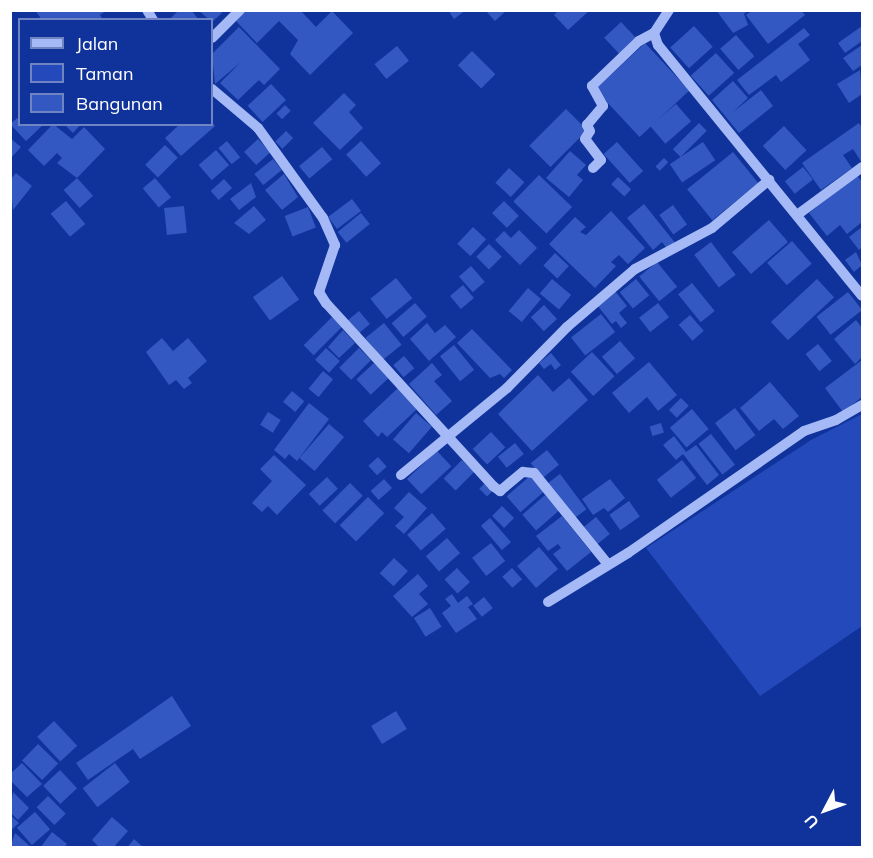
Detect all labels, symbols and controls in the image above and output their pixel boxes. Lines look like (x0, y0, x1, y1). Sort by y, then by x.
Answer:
legend (18, 18, 213, 126)
text: Jalan (76, 32, 118, 55)
text: Taman (76, 62, 133, 85)
text: Bangunan (76, 92, 163, 115)
north arrow (795, 780, 855, 840)
text: U (800, 811, 823, 833)

